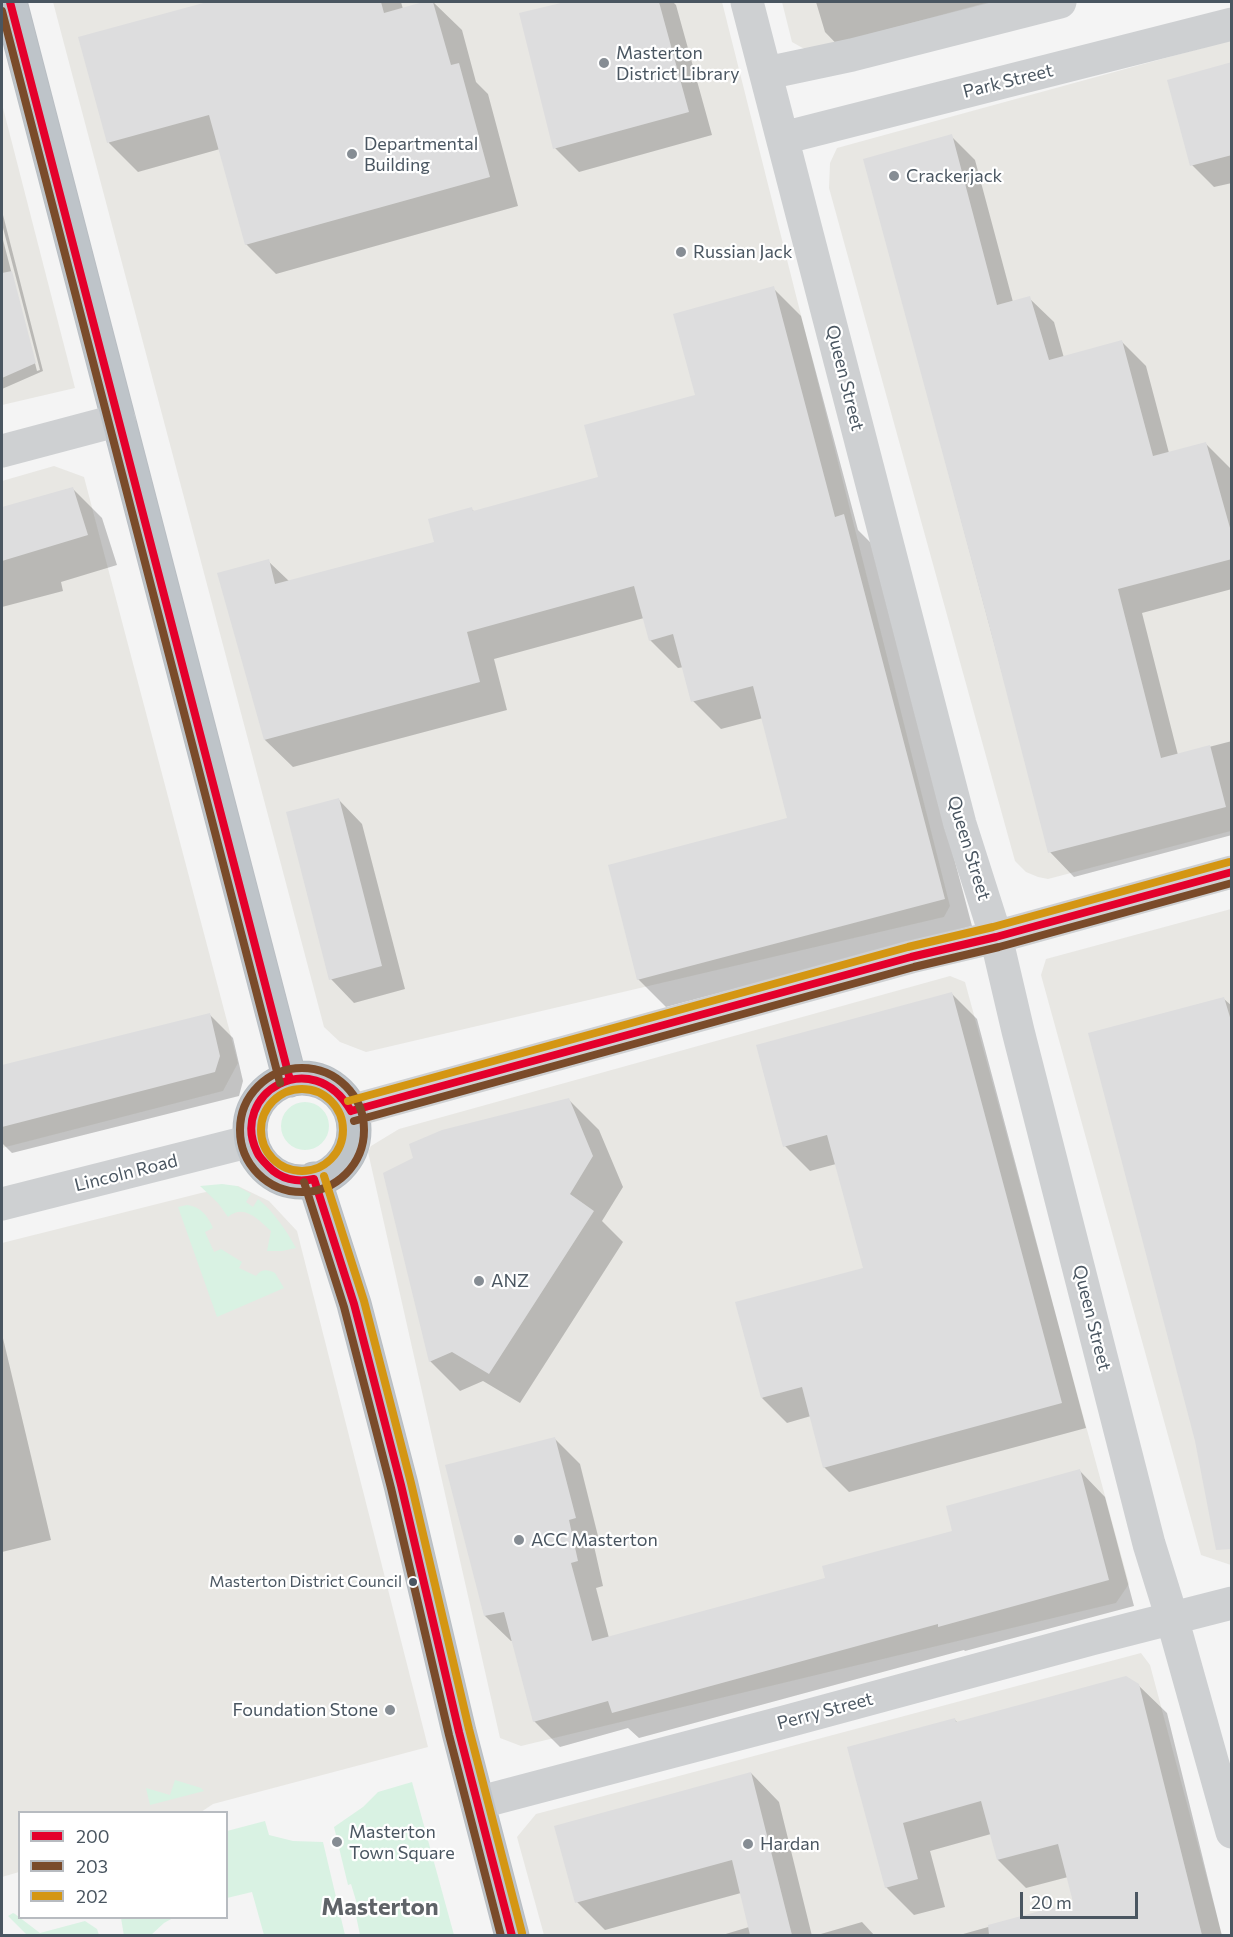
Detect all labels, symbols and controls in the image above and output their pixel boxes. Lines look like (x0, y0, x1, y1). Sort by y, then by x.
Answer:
place label: Masterton District Library (616, 42, 739, 84)
marker: Masterton District Library (597, 56, 611, 70)
street label: Park Street (961, 59, 1055, 103)
place label: Departmental Building (364, 133, 478, 176)
marker: Departmental Building (345, 147, 359, 161)
place label: Crackerjack (906, 165, 1002, 187)
marker: Crackerjack (887, 169, 901, 183)
place label: Russian Jack (693, 241, 792, 263)
marker: Russian Jack (674, 245, 688, 259)
street label: Queen Street (821, 323, 869, 433)
street label: Queen Street (943, 793, 995, 903)
street label: Lincoln Road (72, 1150, 180, 1196)
street label: Queen Street (1068, 1263, 1116, 1373)
place label: ANZ (491, 1270, 529, 1292)
marker: ANZ (472, 1274, 486, 1288)
place label: ACC Masterton (531, 1529, 658, 1551)
marker: ACC Masterton (512, 1533, 526, 1547)
place label: Masterton District Council (209, 1572, 402, 1592)
marker: Masterton District Council (407, 1576, 419, 1588)
street label: Perry Street (775, 1688, 875, 1734)
place label: Foundation Stone (232, 1699, 378, 1721)
marker: Foundation Stone (383, 1703, 397, 1717)
legend (18, 1811, 228, 1919)
place label: Masterton Town Square (349, 1821, 455, 1864)
text: 200 (76, 1825, 109, 1847)
place label: Hardan (760, 1833, 820, 1855)
marker: Masterton Town Square (330, 1835, 344, 1849)
marker: Hardan (741, 1837, 755, 1851)
text: 203 (76, 1855, 108, 1877)
scale bar (1023, 1880, 1142, 1918)
text: 202 (76, 1885, 108, 1907)
text: 20 m (1031, 1891, 1072, 1913)
district label: Masterton (321, 1893, 439, 1921)

